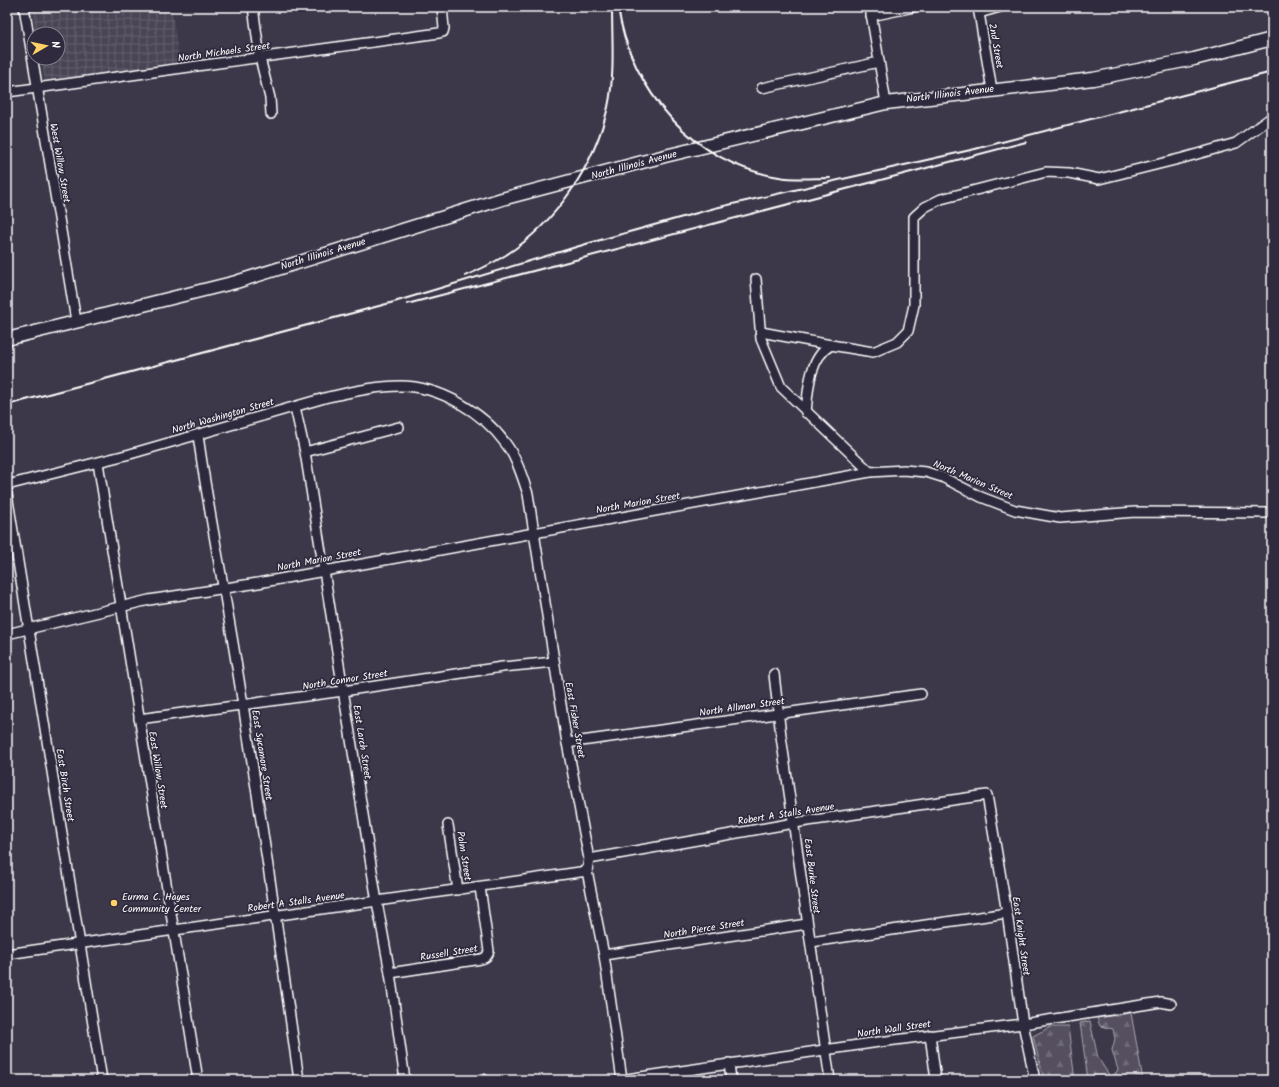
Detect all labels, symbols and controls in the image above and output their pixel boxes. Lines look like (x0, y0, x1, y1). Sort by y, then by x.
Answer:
street label: 2nd Street (984, 22, 1008, 70)
north arrow (26, 26, 66, 66)
street label: North Michaels Street (177, 38, 271, 66)
text: N (45, 40, 64, 49)
street label: North Illinois Avenue (905, 81, 995, 107)
street label: West Willow Street (45, 122, 75, 204)
street label: North Illinois Avenue (589, 146, 679, 184)
street label: North Illinois Avenue (278, 233, 368, 275)
street label: North Washington Street (170, 394, 276, 438)
street label: North Marion Street (931, 456, 1016, 504)
street label: North Marion Street (595, 488, 682, 518)
street label: North Marion Street (276, 544, 363, 576)
street label: North Connor Street (301, 665, 389, 695)
street label: East Fisher Street (560, 681, 590, 759)
street label: North Allman Street (698, 693, 786, 721)
street label: East Larch Street (348, 704, 376, 781)
street label: East Sycamore Street (247, 709, 277, 802)
street label: East Willow Street (144, 730, 172, 810)
street label: East Birch Street (51, 747, 79, 823)
street label: Robert A Stalls Avenue (736, 798, 836, 830)
street label: Palm Street (452, 830, 476, 882)
street label: East Burke Street (799, 837, 825, 915)
street label: Robert A Stalls Avenue (246, 887, 346, 917)
place label: Eurma C. Hayes Community Center (122, 889, 202, 917)
street label: East Knight Street (1008, 895, 1034, 977)
marker: Eurma C. Hayes Community Center (109, 898, 119, 908)
street label: North Pierce Street (662, 915, 746, 943)
street label: Russell Street (419, 941, 479, 965)
street label: North Wall Street (856, 1016, 932, 1042)

